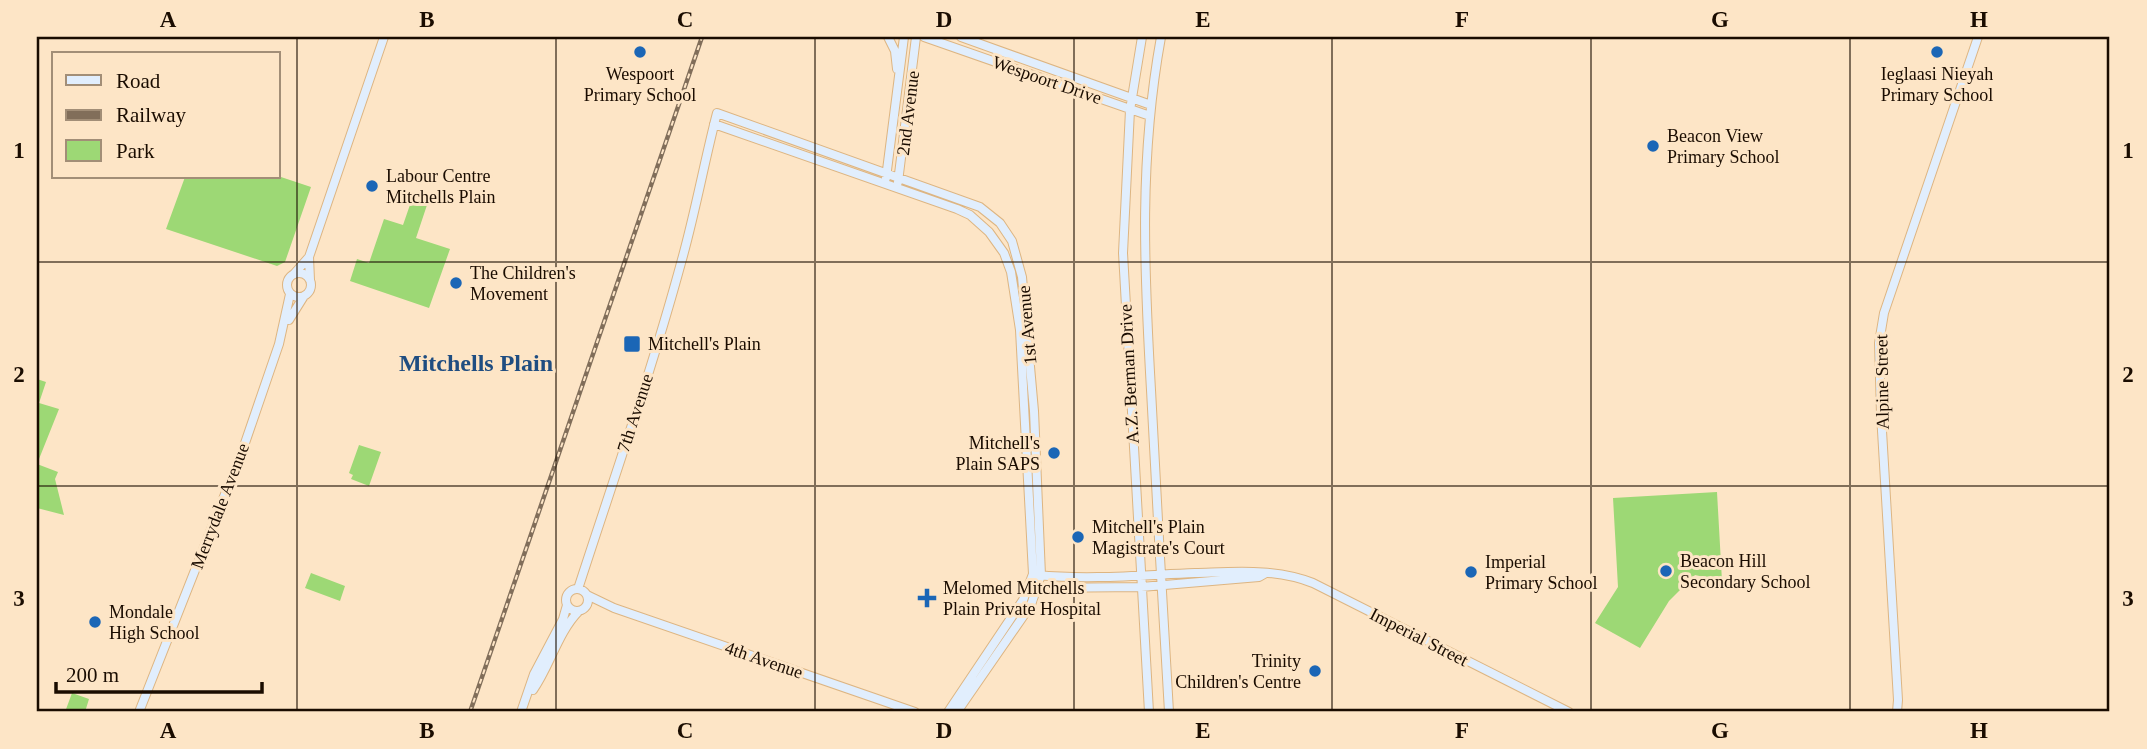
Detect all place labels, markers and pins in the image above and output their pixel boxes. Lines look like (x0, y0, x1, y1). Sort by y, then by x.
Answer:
marker: Wespoort Primary School (632, 44, 648, 60)
marker: Ieglaasi Nieyah Primary School (1929, 44, 1945, 60)
place label: Wespoort Primary School (584, 64, 696, 105)
place label: Ieglaasi Nieyah Primary School (1881, 64, 1993, 105)
place label: Beacon View Primary School (1667, 126, 1780, 167)
marker: Beacon View Primary School (1645, 138, 1661, 154)
place label: Labour Centre Mitchells Plain (386, 166, 496, 207)
marker: Labour Centre Mitchells Plain (364, 178, 380, 194)
place label: The Children's Movement (470, 263, 576, 304)
marker: The Children's Movement (448, 275, 464, 291)
marker: Mitchell's Plain (622, 334, 642, 354)
place label: Mitchell's Plain (648, 334, 761, 354)
place label: Mitchell's Plain SAPS (955, 433, 1040, 474)
marker: Mitchell's Plain SAPS (1046, 445, 1062, 461)
place label: Mitchell's Plain Magistrate's Court (1092, 517, 1225, 558)
marker: Mitchell's Plain Magistrate's Court (1070, 529, 1086, 545)
place label: Beacon Hill Secondary School (1680, 551, 1810, 592)
place label: Imperial Primary School (1485, 552, 1598, 593)
marker: Beacon Hill Secondary School (1658, 563, 1674, 579)
marker: Imperial Primary School (1463, 564, 1479, 580)
place label: Melomed Mitchells Plain Private Hospital (943, 578, 1101, 619)
marker: Melomed Mitchells Plain Private Hospital (917, 588, 937, 608)
place label: Mondale High School (109, 602, 200, 643)
marker: Mondale High School (87, 614, 103, 630)
place label: Trinity Children's Centre (1175, 651, 1301, 692)
marker: Trinity Children's Centre (1307, 663, 1323, 679)

